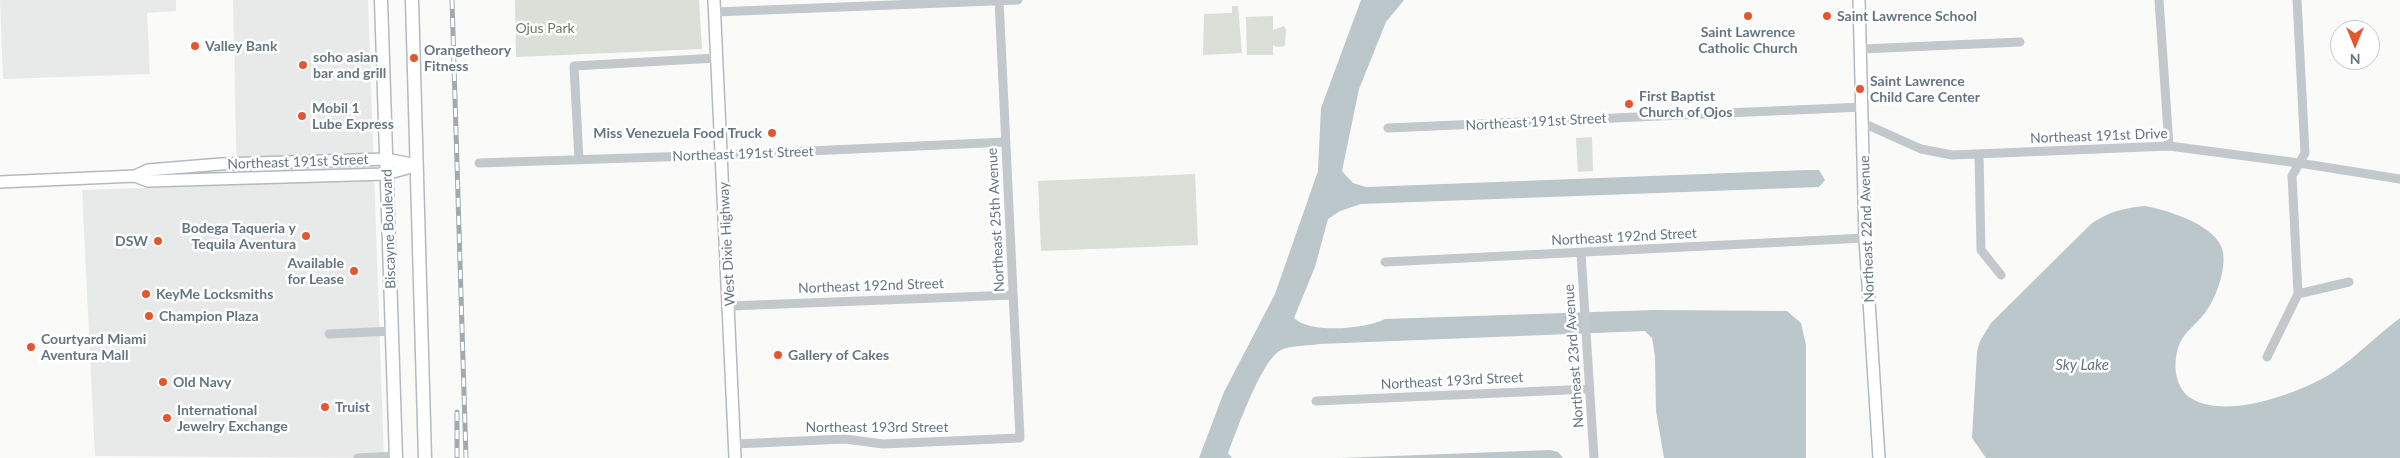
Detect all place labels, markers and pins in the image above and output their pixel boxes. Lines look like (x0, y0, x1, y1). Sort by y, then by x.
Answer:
place label: Saint Lawrence School (1837, 8, 1977, 24)
marker: Saint Lawrence Catholic Church (1742, 10, 1754, 22)
marker: Saint Lawrence School (1821, 10, 1833, 22)
place label: Saint Lawrence Catholic Church (1698, 24, 1798, 56)
place label: Valley Bank (205, 38, 277, 54)
marker: Valley Bank (189, 40, 201, 52)
place label: Orangetheory Fitness (424, 42, 511, 74)
place label: soho asian bar and grill (313, 49, 386, 82)
marker: Orangetheory Fitness (408, 52, 420, 64)
marker: soho asian bar and grill (297, 59, 309, 71)
place label: Saint Lawrence Child Care Center (1870, 73, 1980, 105)
marker: Saint Lawrence Child Care Center (1854, 83, 1866, 95)
place label: First Baptist Church of Ojos (1639, 88, 1732, 120)
marker: First Baptist Church of Ojos (1623, 98, 1635, 110)
place label: Mobil 1 Lube Express (312, 100, 394, 132)
marker: Mobil 1 Lube Express (296, 110, 308, 122)
place label: Miss Venezuela Food Truck (593, 125, 762, 141)
marker: Miss Venezuela Food Truck (766, 127, 778, 139)
place label: Bodega Taqueria y Tequila Aventura (182, 220, 296, 252)
marker: Bodega Taqueria y Tequila Aventura (300, 230, 312, 242)
place label: DSW (115, 233, 148, 249)
marker: DSW (152, 235, 164, 247)
place label: Available for Lease (287, 255, 344, 288)
marker: Available for Lease (348, 265, 360, 277)
place label: KeyMe Locksmiths (156, 286, 273, 302)
marker: KeyMe Locksmiths (140, 288, 152, 300)
place label: Champion Plaza (159, 308, 259, 324)
marker: Champion Plaza (143, 310, 155, 322)
place label: Courtyard Miami Aventura Mall (41, 331, 146, 364)
marker: Courtyard Miami Aventura Mall (25, 341, 37, 353)
place label: Gallery of Cakes (788, 347, 889, 363)
marker: Gallery of Cakes (772, 349, 784, 361)
place label: Old Navy (173, 374, 231, 390)
marker: Old Navy (157, 376, 169, 388)
place label: Truist (335, 399, 370, 415)
marker: Truist (319, 401, 331, 413)
place label: International Jewelry Exchange (177, 402, 288, 434)
marker: International Jewelry Exchange (161, 412, 173, 424)

